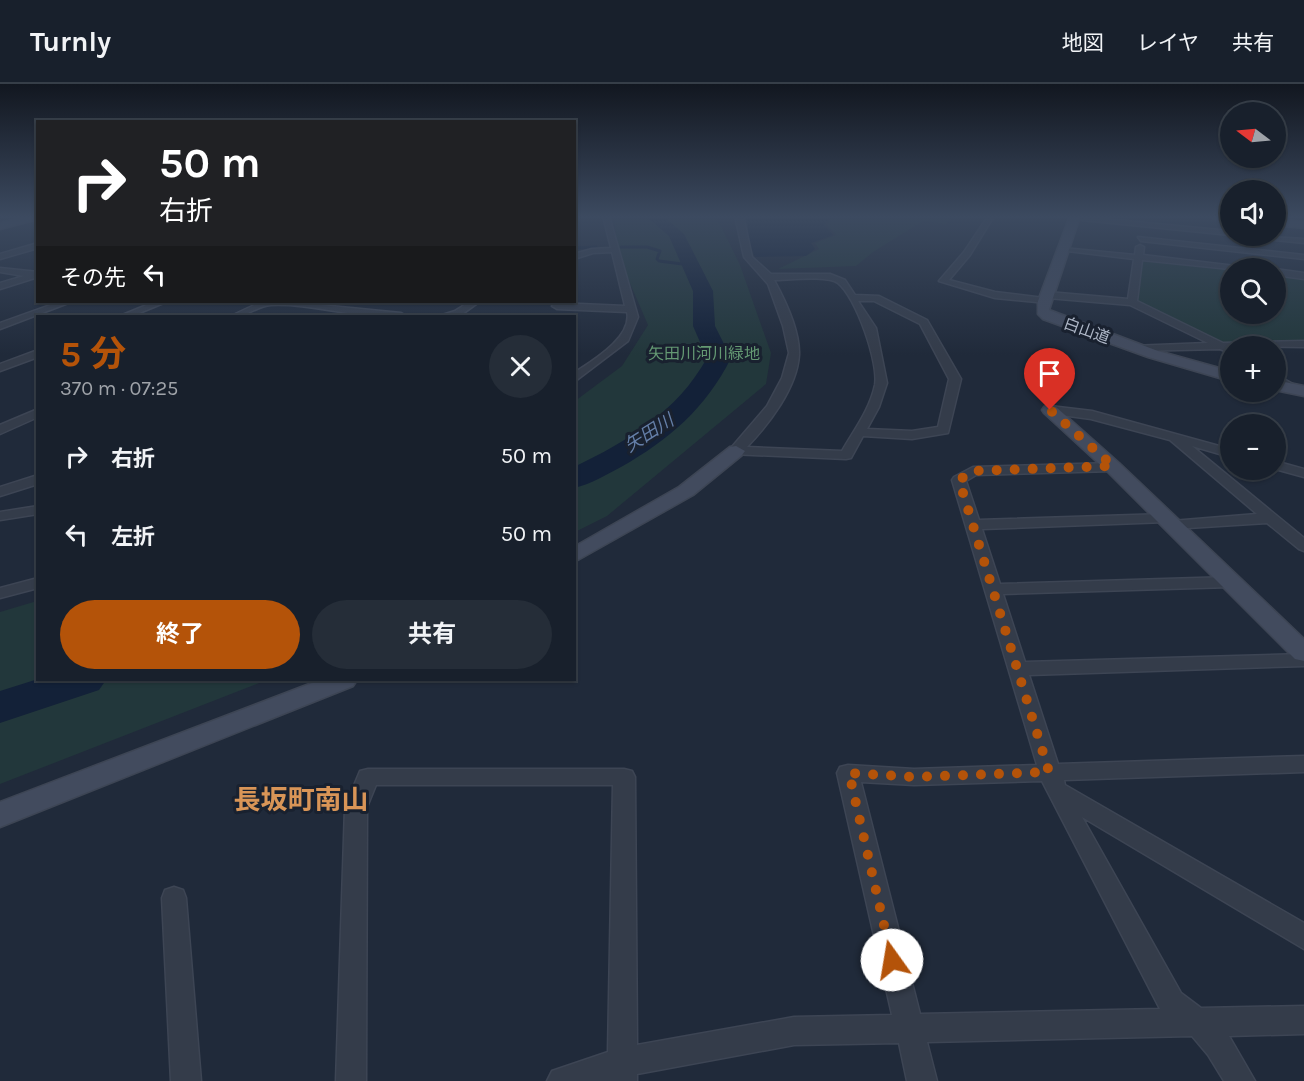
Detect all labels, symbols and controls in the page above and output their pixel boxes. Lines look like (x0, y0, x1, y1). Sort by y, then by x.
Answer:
text: Turnly (30, 25, 111, 58)
text: 地図 (1062, 31, 1104, 55)
text: レイヤ (1137, 31, 1199, 55)
text: 共有 (1232, 31, 1274, 55)
north arrow (1220, 102, 1286, 168)
map controls (1220, 102, 1286, 480)
text: 50 m (159, 138, 261, 188)
icon: right (60, 144, 138, 222)
button: sound (1220, 180, 1286, 246)
text: 右折 (159, 195, 213, 227)
icon: left (138, 258, 171, 291)
button: search (1220, 258, 1286, 324)
text: その先 (60, 265, 126, 291)
street label: 白山道 (1061, 313, 1113, 348)
text: 5 分 (60, 333, 126, 375)
button: close (489, 335, 552, 398)
button: + (1220, 336, 1286, 402)
park label: 矢田川河川緑地 (648, 344, 760, 363)
pin (1024, 348, 1075, 410)
icon: arrive (1033, 357, 1066, 390)
text: 370 m · 07:25 (60, 377, 178, 400)
water label: 矢田川 (620, 408, 679, 457)
button: − (1220, 414, 1286, 480)
icon: right (60, 440, 93, 473)
text: 50 m (501, 443, 552, 469)
text: 右折 (111, 446, 155, 472)
icon: left (60, 518, 93, 551)
text: 50 m (501, 521, 552, 547)
text: 左折 (111, 524, 155, 550)
button: 終了 (60, 600, 300, 669)
button: 共有 (312, 600, 552, 669)
district label: 長坂町南山 (234, 784, 369, 816)
position arrow (860, 928, 924, 992)

